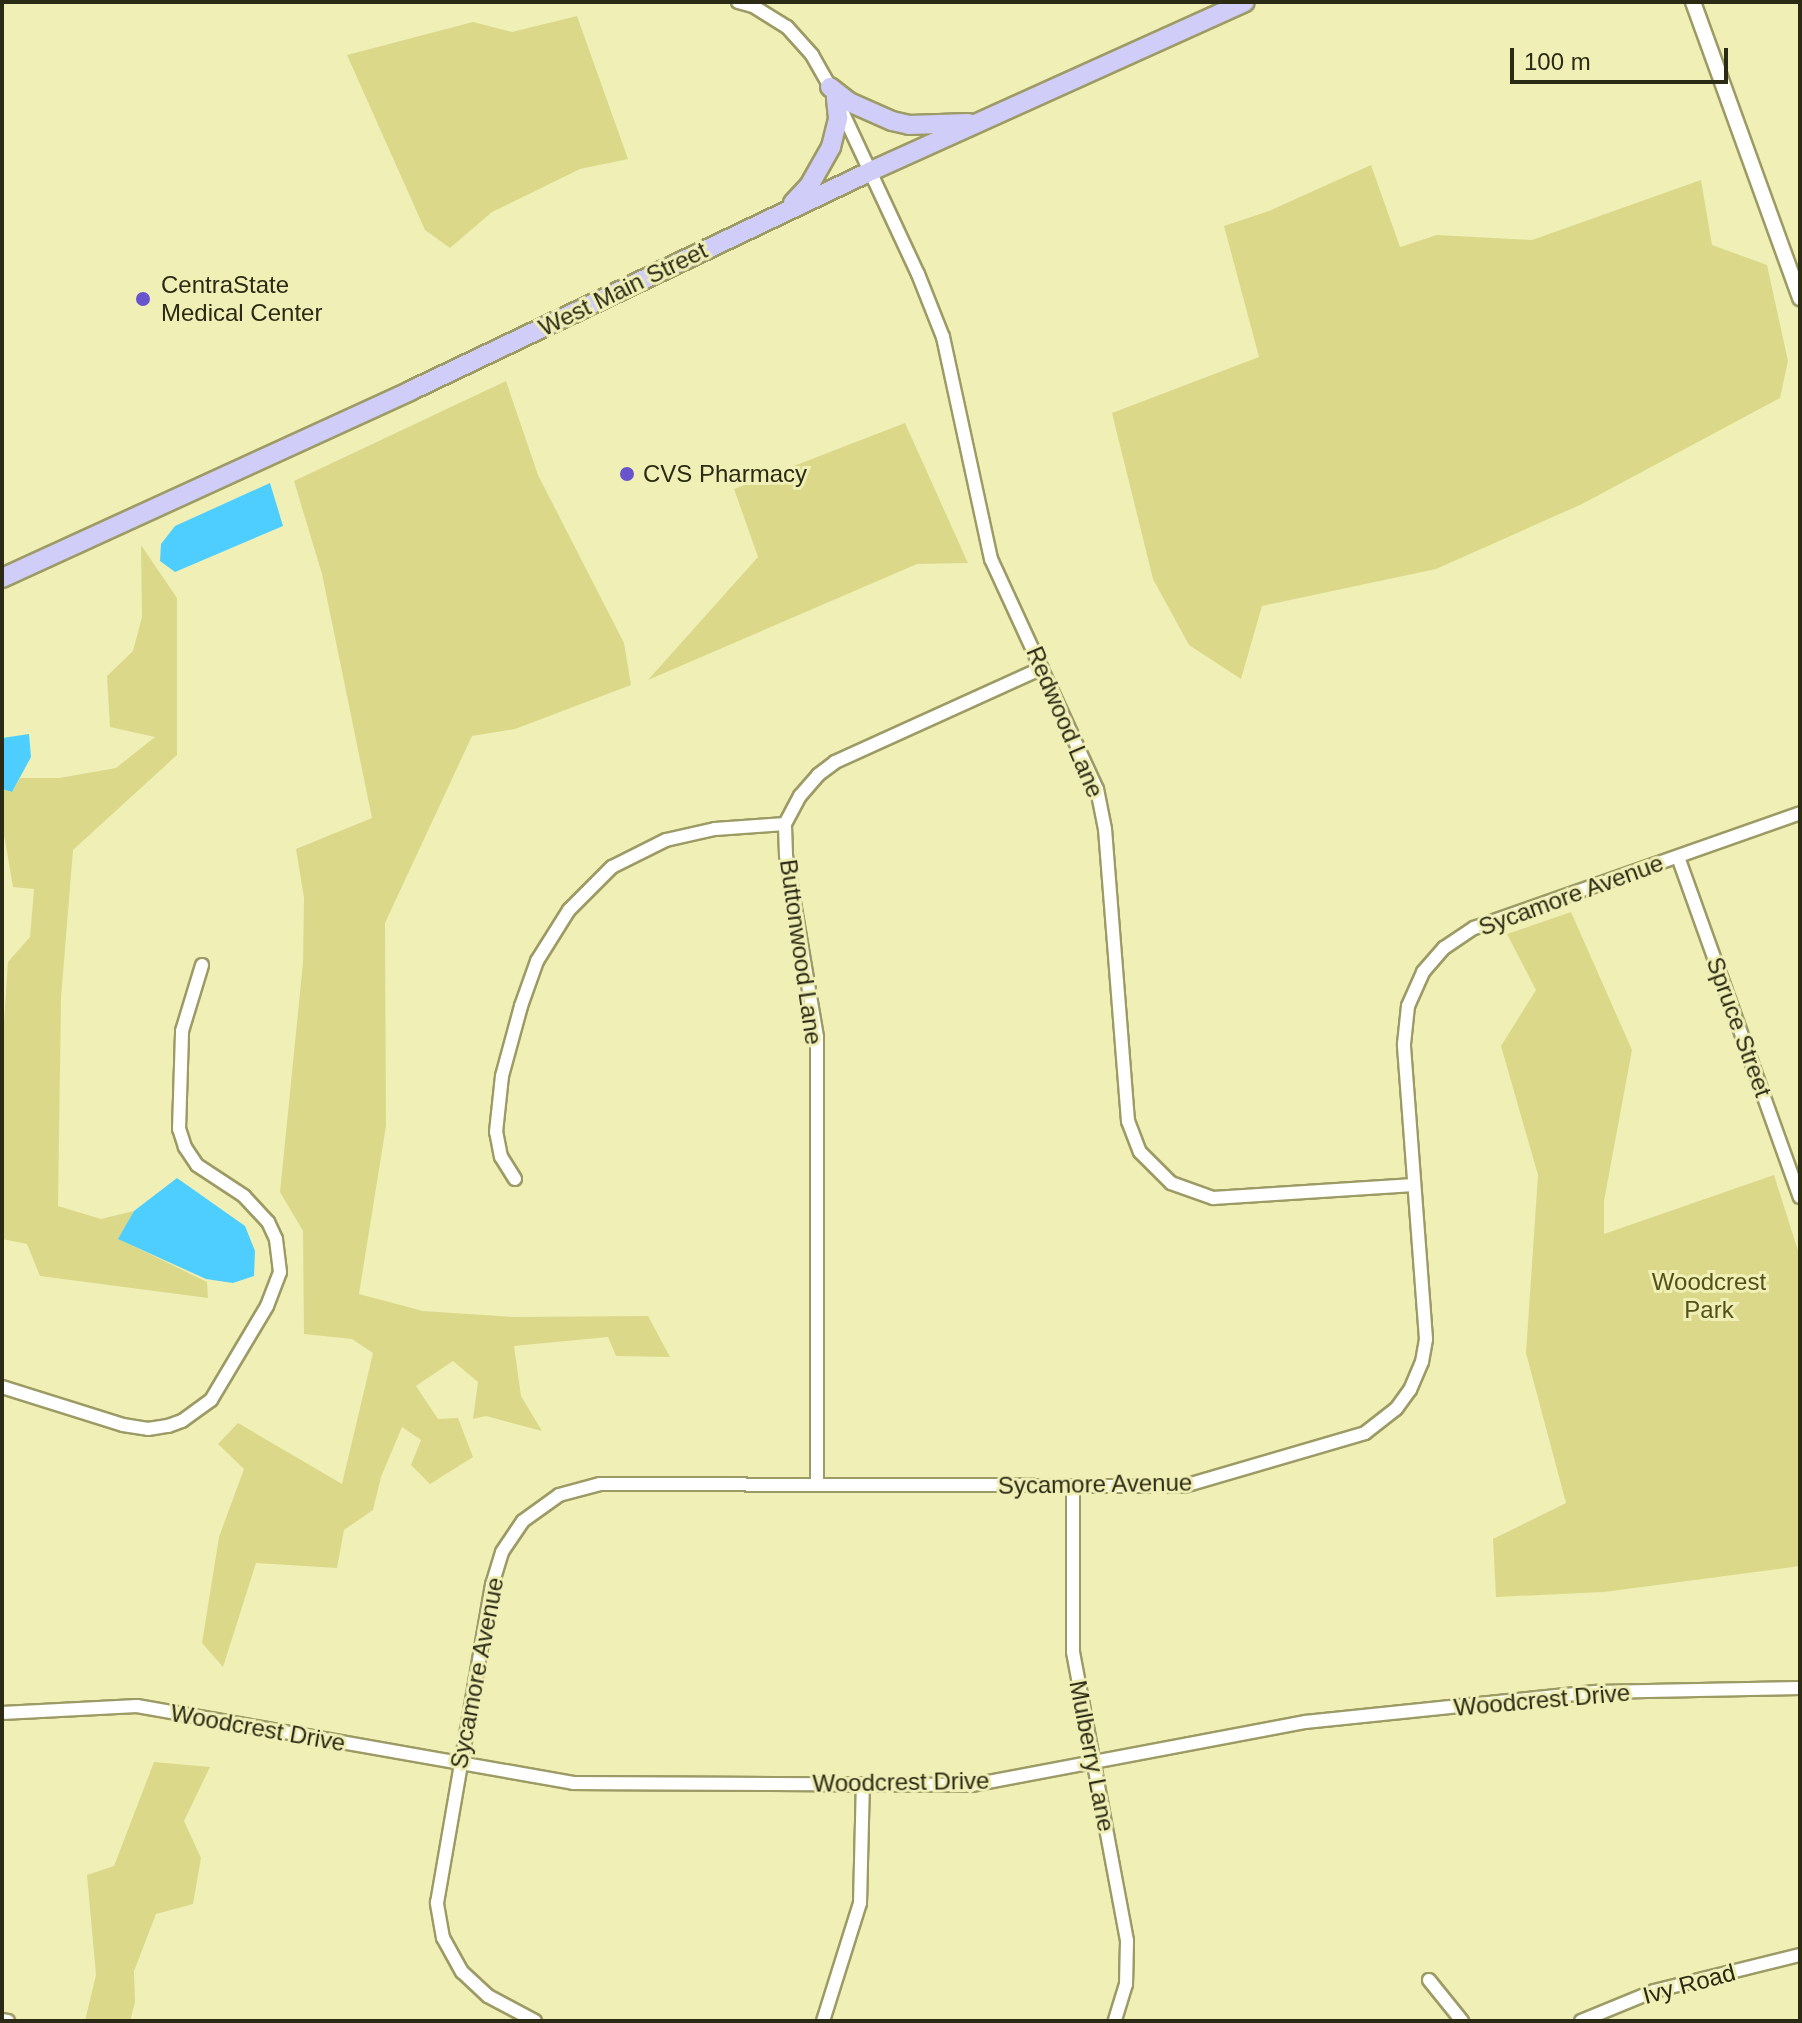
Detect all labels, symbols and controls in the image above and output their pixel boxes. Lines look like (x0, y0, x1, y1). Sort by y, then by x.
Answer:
scale bar (1514, 32, 1732, 82)
text: 100 m (1524, 48, 1591, 75)
street label: West Main Street (534, 236, 712, 342)
place label: CentraState Medical Center (161, 271, 322, 327)
marker: CentraState Medical Center (132, 288, 154, 310)
place label: CVS Pharmacy (643, 460, 807, 488)
marker: CVS Pharmacy (618, 465, 636, 483)
street label: Redwood Lane (1020, 642, 1110, 802)
street label: Sycamore Avenue (1474, 848, 1668, 942)
street label: Buttonwood Lane (774, 857, 828, 1047)
street label: Spruce Street (1700, 953, 1778, 1101)
park label: Woodcrest Park (1652, 1268, 1766, 1324)
street label: Sycamore Avenue (997, 1468, 1193, 1500)
street label: Sycamore Avenue (444, 1574, 510, 1772)
street label: Mulberry Lane (1063, 1678, 1121, 1834)
street label: Woodcrest Drive (1453, 1678, 1631, 1722)
street label: Woodcrest Drive (168, 1698, 348, 1758)
street label: Woodcrest Drive (812, 1766, 990, 1798)
street label: Ivy Road (1640, 1958, 1738, 2010)

